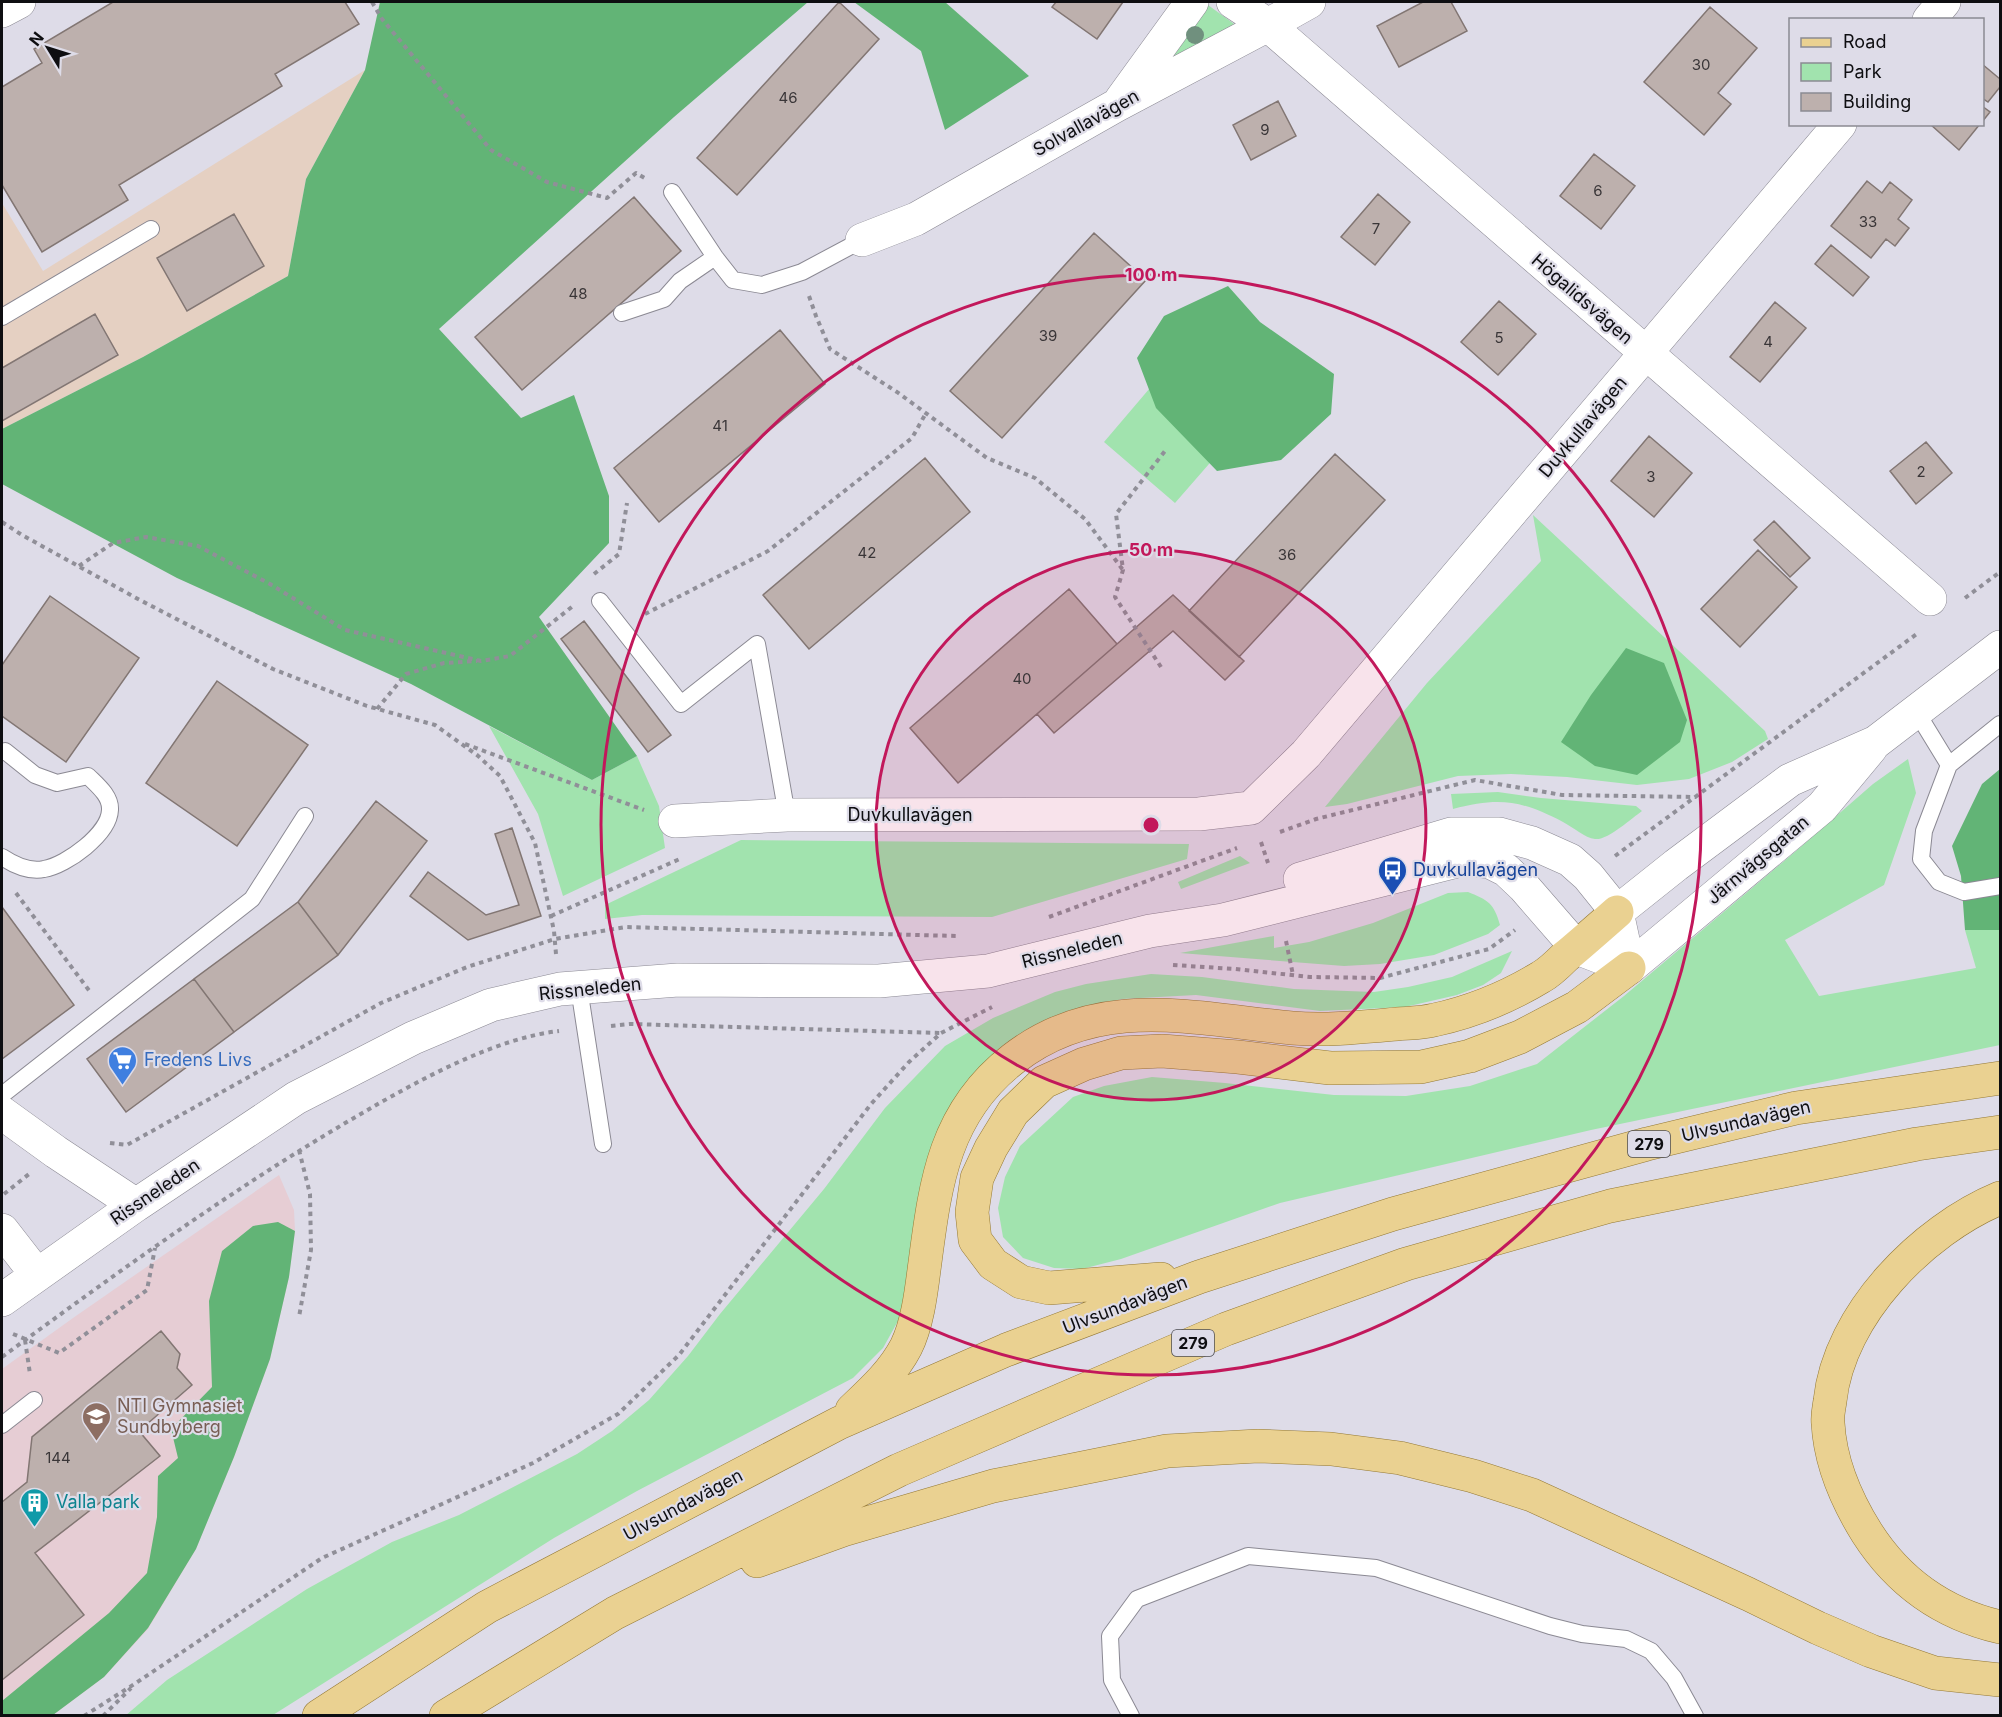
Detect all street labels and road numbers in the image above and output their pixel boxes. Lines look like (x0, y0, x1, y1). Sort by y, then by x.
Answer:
street label: Solvallavägen (1029, 85, 1142, 160)
street label: Högalidsvägen (1528, 249, 1637, 348)
street label: Duvkullavägen (1534, 372, 1631, 481)
street label: Duvkullavägen (847, 804, 973, 825)
street label: Järnvägsgatan (1703, 811, 1813, 908)
street label: Rissneleden (1019, 927, 1124, 972)
street label: Rissneleden (538, 973, 642, 1004)
street label: Ulvsundavägen (1679, 1095, 1813, 1146)
road number: 279 (1628, 1131, 1670, 1157)
street label: Rissneleden (106, 1154, 203, 1229)
street label: Ulvsundavägen (1059, 1271, 1190, 1338)
road number: 279 (1172, 1330, 1214, 1356)
street label: Ulvsundavägen (620, 1464, 746, 1545)

